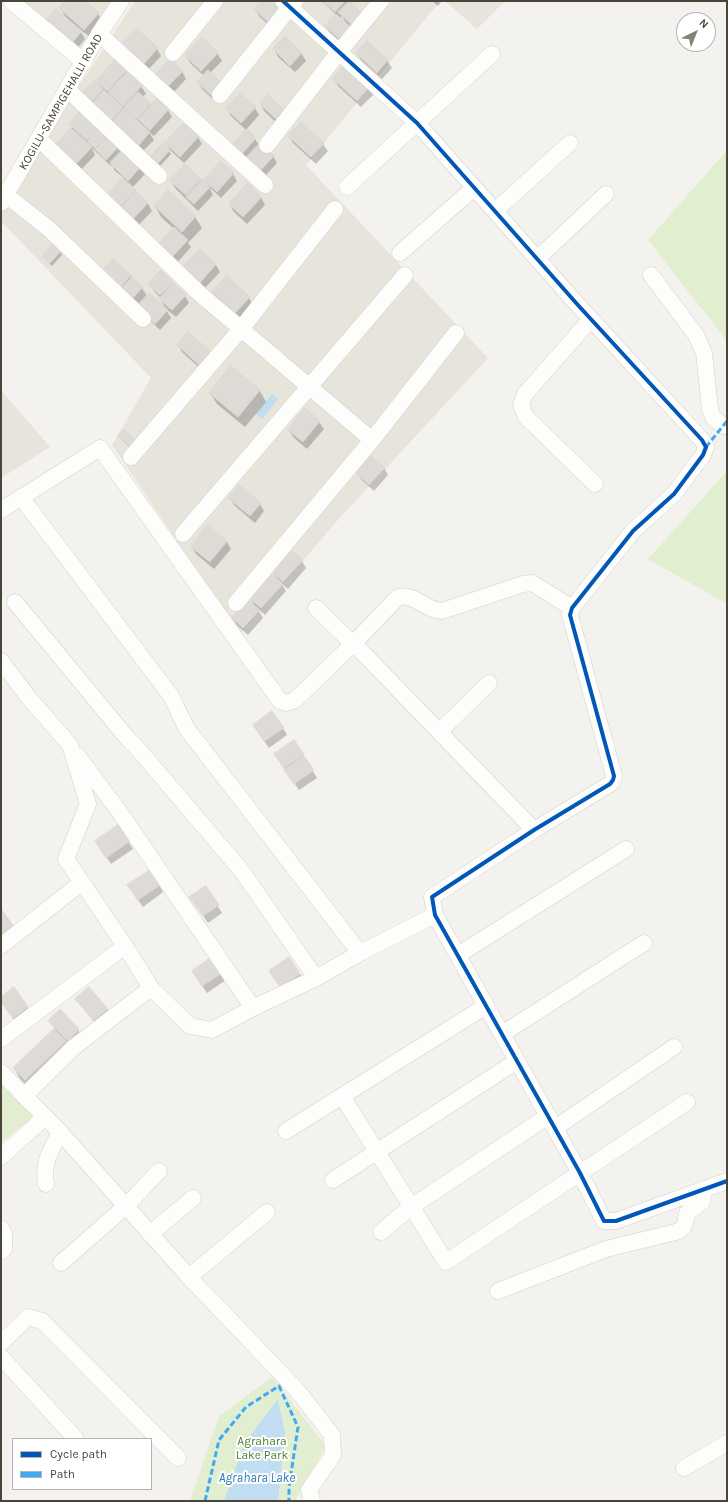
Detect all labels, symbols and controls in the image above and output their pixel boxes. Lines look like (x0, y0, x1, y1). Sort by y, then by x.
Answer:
north arrow (676, 12, 716, 52)
text: N (697, 16, 711, 31)
street label: KOGILU-SAMPIGEHALLI ROAD (16, 31, 106, 173)
park label: Agrahara Lake Park (236, 1435, 288, 1463)
legend (12, 1438, 152, 1490)
text: Cycle path (50, 1447, 107, 1461)
text: Path (50, 1467, 75, 1481)
water label: Agrahara Lake (219, 1470, 295, 1486)

